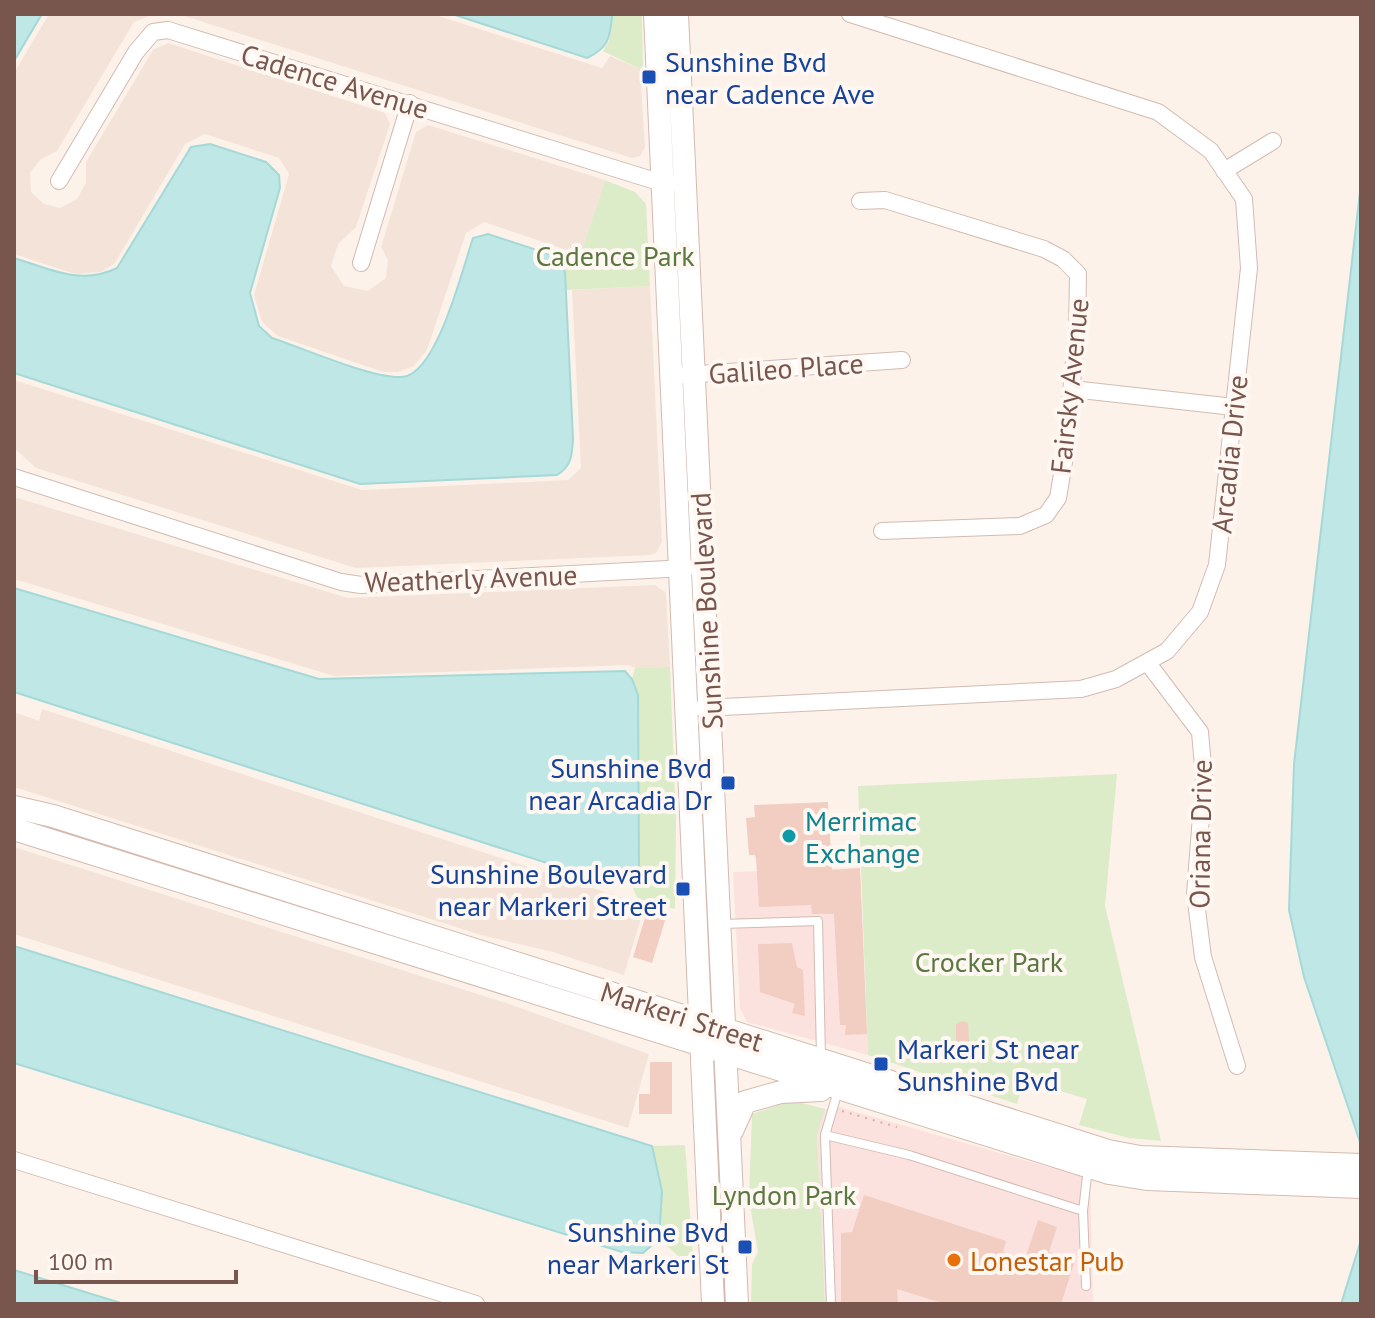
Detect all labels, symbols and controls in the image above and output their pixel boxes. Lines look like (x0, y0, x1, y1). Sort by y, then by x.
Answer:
street label: Cadence Avenue (237, 35, 433, 127)
place label: Sunshine Bvd near Cadence Ave (665, 43, 875, 112)
marker: Sunshine Bvd near Cadence Ave (640, 68, 658, 86)
park label: Cadence Park (535, 237, 695, 274)
street label: Fairsky Avenue (1041, 296, 1097, 476)
street label: Galileo Place (707, 344, 865, 392)
street label: Arcadia Drive (1202, 373, 1256, 535)
street label: Sunshine Boulevard (681, 492, 731, 730)
street label: Weatherly Avenue (364, 556, 578, 600)
place label: Sunshine Bvd near Arcadia Dr (528, 749, 712, 818)
street label: Oriana Drive (1180, 759, 1220, 909)
marker: Sunshine Bvd near Arcadia Dr (719, 774, 737, 792)
place label: Merrimac Exchange (805, 802, 920, 871)
marker: Merrimac Exchange (780, 827, 798, 845)
place label: Sunshine Boulevard near Markeri Street (430, 855, 668, 924)
marker: Sunshine Boulevard near Markeri Street (674, 880, 692, 898)
park label: Crocker Park (915, 943, 1064, 980)
street label: Markeri Street (596, 972, 768, 1060)
place label: Markeri St near Sunshine Bvd (897, 1030, 1080, 1099)
marker: Markeri St near Sunshine Bvd (872, 1055, 890, 1073)
park label: Lyndon Park (712, 1176, 857, 1213)
place label: Sunshine Bvd near Markeri St (547, 1213, 729, 1282)
scale bar (36, 1234, 236, 1284)
marker: Sunshine Bvd near Markeri St (736, 1238, 754, 1256)
place label: Lonestar Pub (970, 1242, 1124, 1279)
text: 100 m (48, 1246, 113, 1277)
marker: Lonestar Pub (945, 1251, 963, 1269)

